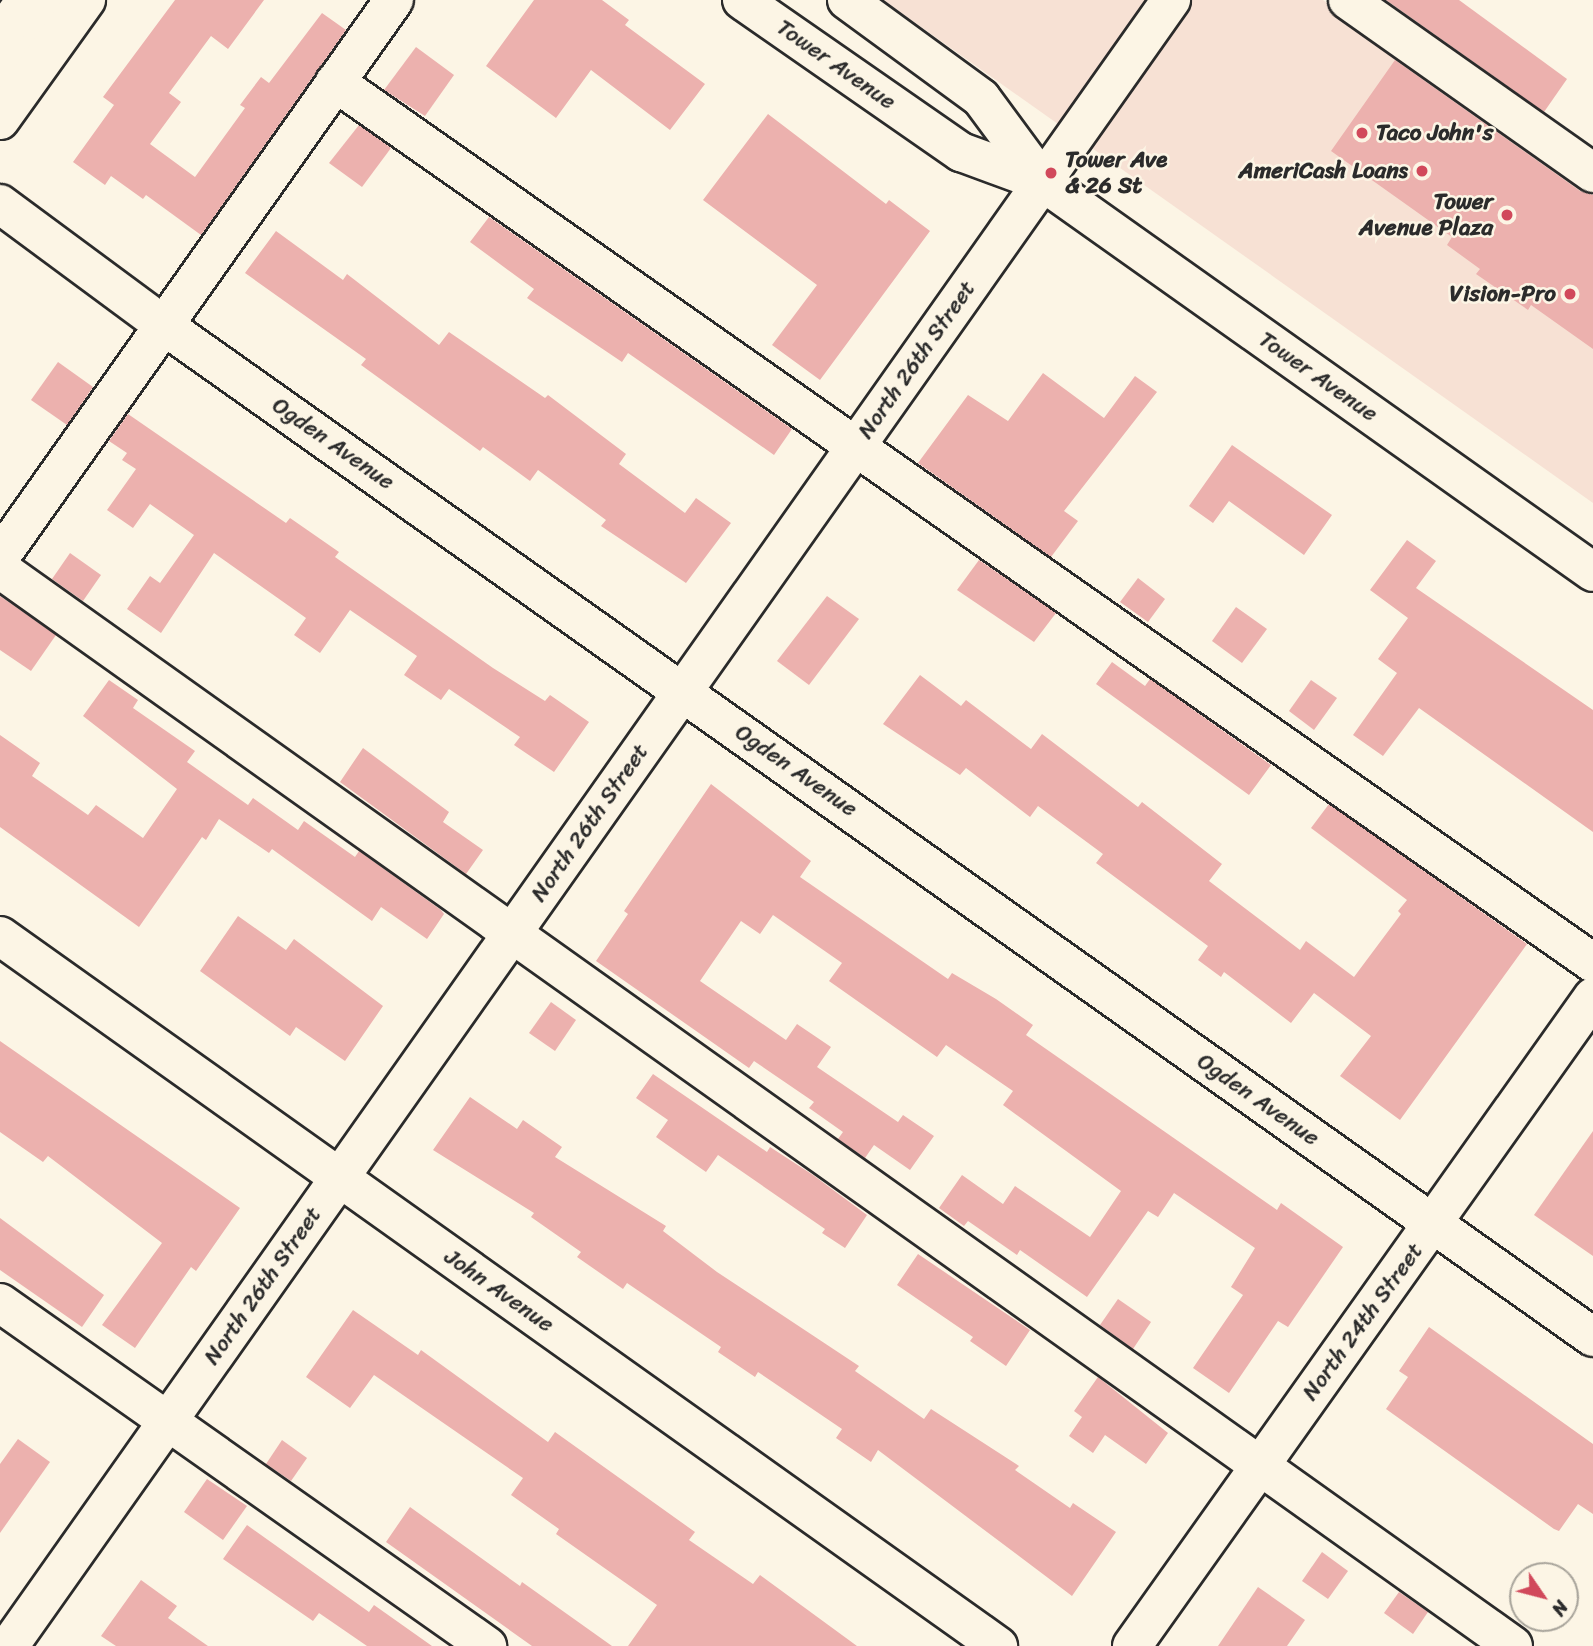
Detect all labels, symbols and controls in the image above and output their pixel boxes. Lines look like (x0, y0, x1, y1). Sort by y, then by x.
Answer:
street label: Tower Avenue (771, 14, 901, 116)
place label: Taco John's (1376, 119, 1492, 147)
marker: Taco John's (1354, 125, 1370, 141)
place label: Tower Ave & 26 St (1065, 146, 1168, 200)
place label: AmeriCash Loans (1237, 157, 1408, 185)
marker: AmeriCash Loans (1414, 163, 1430, 179)
marker: Tower Ave & 26 St (1043, 165, 1059, 181)
place label: Tower Avenue Plaza (1359, 188, 1493, 242)
marker: Tower Avenue Plaza (1499, 207, 1515, 223)
street label: North 26th Street (852, 276, 982, 444)
place label: Vision-Pro (1450, 280, 1556, 308)
marker: Vision-Pro (1562, 286, 1578, 302)
street label: Tower Avenue (1253, 326, 1383, 428)
street label: Ogden Avenue (267, 392, 399, 496)
street label: Ogden Avenue (730, 719, 862, 823)
street label: North 26th Street (525, 739, 655, 907)
street label: Ogden Avenue (1192, 1048, 1324, 1152)
street label: North 26th Street (198, 1202, 328, 1370)
street label: North 24th Street (1297, 1238, 1429, 1406)
street label: John Avenue (439, 1243, 559, 1339)
north arrow (1509, 1562, 1579, 1632)
text: N (1543, 1593, 1577, 1623)

